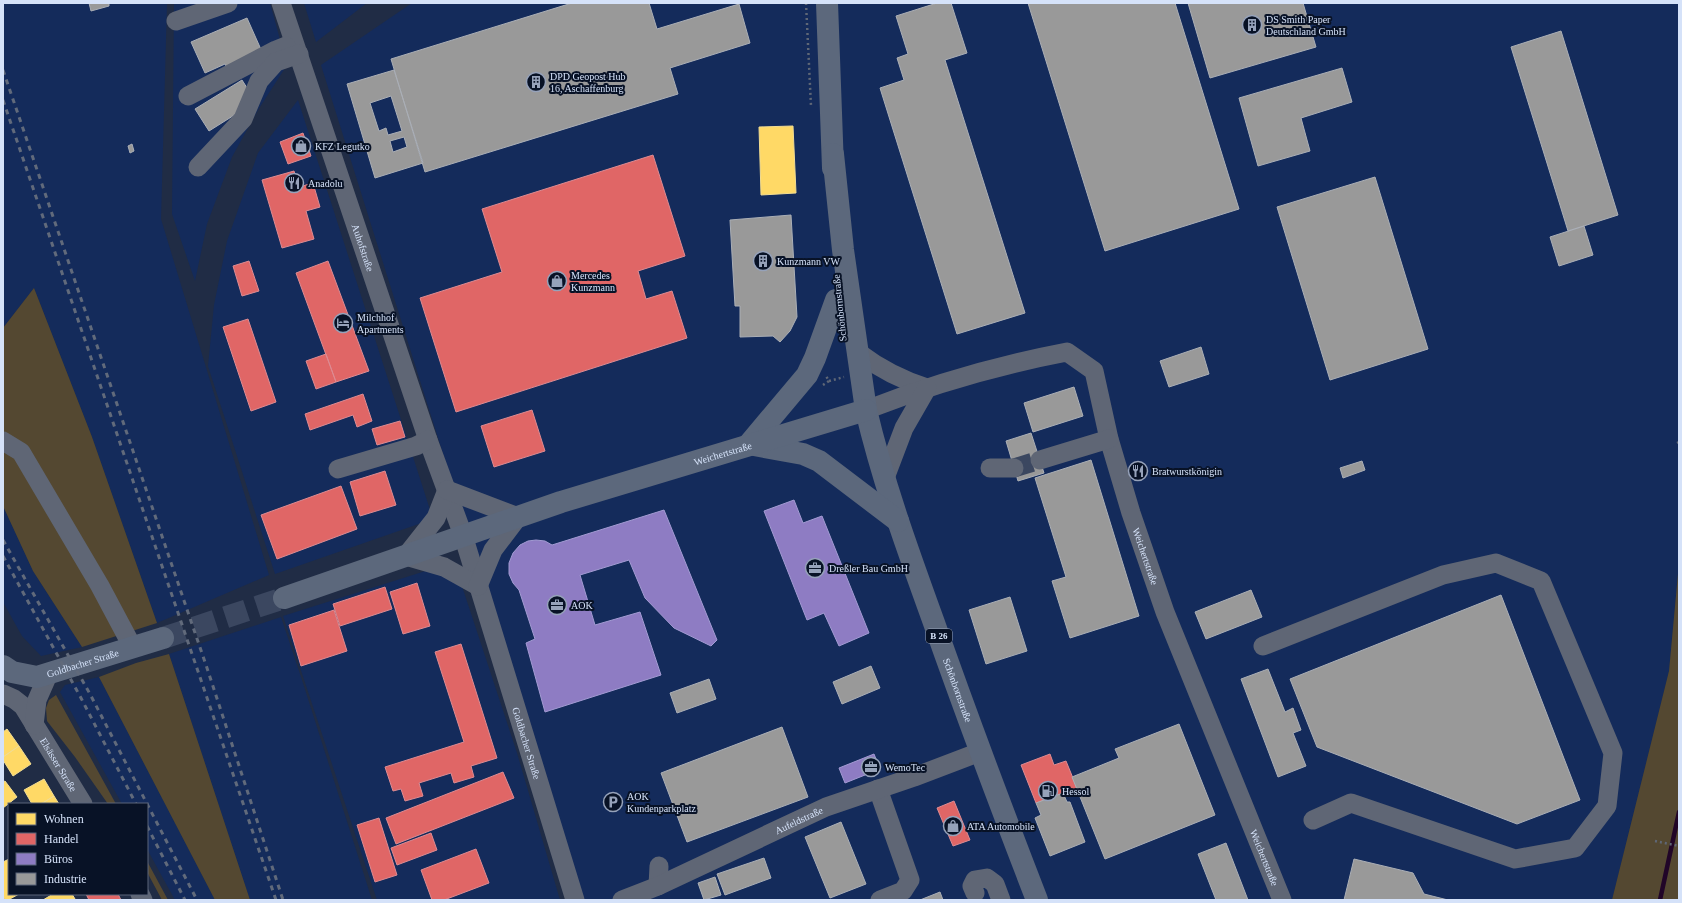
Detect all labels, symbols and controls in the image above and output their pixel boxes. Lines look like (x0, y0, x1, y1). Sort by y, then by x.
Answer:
building icon: DS Smith Paper Deutschland GmbH (1241, 14, 1263, 36)
place label: DS Smith Paper Deutschland GmbH (1266, 14, 1346, 37)
building icon: DPD Geopost Hub 16, Aschaffenburg (525, 71, 547, 93)
place label: DPD Geopost Hub 16, Aschaffenburg (550, 71, 626, 94)
shop icon: KFZ Legutko (290, 135, 312, 157)
place label: KFZ Legutko (315, 141, 370, 152)
restaurant icon: Anadolu (283, 172, 305, 194)
place label: Anadolu (308, 178, 342, 189)
street label: Auhofstraße (350, 222, 376, 273)
building icon: Kunzmann VW (752, 250, 774, 272)
place label: Kunzmann VW (777, 256, 840, 267)
shop icon: Mercedes Kunzmann (546, 270, 568, 292)
place label: Mercedes Kunzmann (571, 270, 615, 293)
street label: Schönbornstraße (830, 273, 848, 342)
hotel icon: Milchhof Apartments (332, 312, 354, 334)
place label: Milchhof Apartments (357, 312, 404, 335)
street label: Weichertstraße (693, 440, 754, 468)
restaurant icon: Bratwurstkönigin (1127, 460, 1149, 482)
place label: Bratwurstkönigin (1152, 466, 1222, 477)
street label: Weichertstraße (1130, 526, 1160, 587)
office icon: Dreßler Bau GmbH (804, 557, 826, 579)
place label: Dreßler Bau GmbH (829, 563, 908, 574)
office icon: AOK (546, 594, 568, 616)
place label: AOK (571, 600, 593, 611)
road number: B 26 (926, 629, 952, 643)
street label: Goldbacher Straße (45, 647, 121, 680)
street label: Schönbornstraße (941, 657, 974, 724)
street label: Goldbacher Straße (510, 706, 543, 781)
street label: Elsässer Straße (38, 736, 79, 794)
office icon: WemoTec (860, 756, 882, 778)
place label: WemoTec (885, 762, 926, 773)
fuel station icon: Hessol (1037, 780, 1059, 802)
place label: Hessol (1062, 786, 1089, 797)
parking icon: AOK Kundenparkplatz (602, 791, 624, 813)
place label: AOK Kundenparkplatz (627, 791, 696, 814)
legend (8, 803, 148, 895)
street label: Aufeldstraße (773, 804, 825, 836)
text: Wohnen (44, 812, 84, 826)
shop icon: ATA Automobile (942, 815, 964, 837)
place label: ATA Automobile (967, 821, 1035, 832)
street label: Weichertstraße (1248, 828, 1281, 888)
text: Handel (44, 832, 79, 846)
text: Büros (44, 852, 73, 866)
text: Industrie (44, 872, 87, 886)

